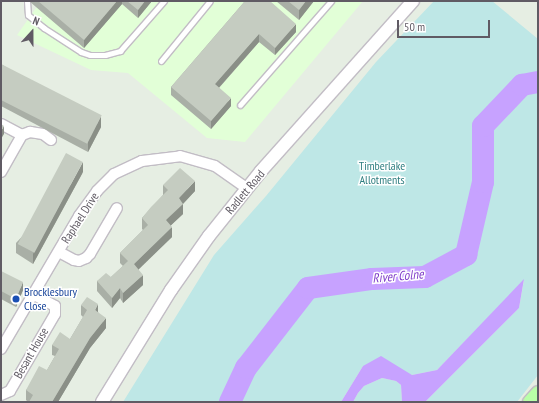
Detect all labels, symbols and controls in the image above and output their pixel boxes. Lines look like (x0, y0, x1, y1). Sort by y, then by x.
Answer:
north arrow (12, 12, 52, 52)
scale bar (399, 12, 492, 38)
text: N (31, 13, 42, 28)
text: 50 m (404, 19, 425, 34)
park label: Timberlake Allotments (359, 159, 405, 187)
street label: Radlett Road (222, 167, 268, 217)
street label: Raphael Drive (58, 190, 102, 246)
water label: River Colne (372, 267, 424, 287)
place label: Brocklesbury Close (24, 285, 77, 313)
marker: Brocklesbury Close (11, 294, 21, 304)
street label: Besant House (11, 325, 51, 381)

